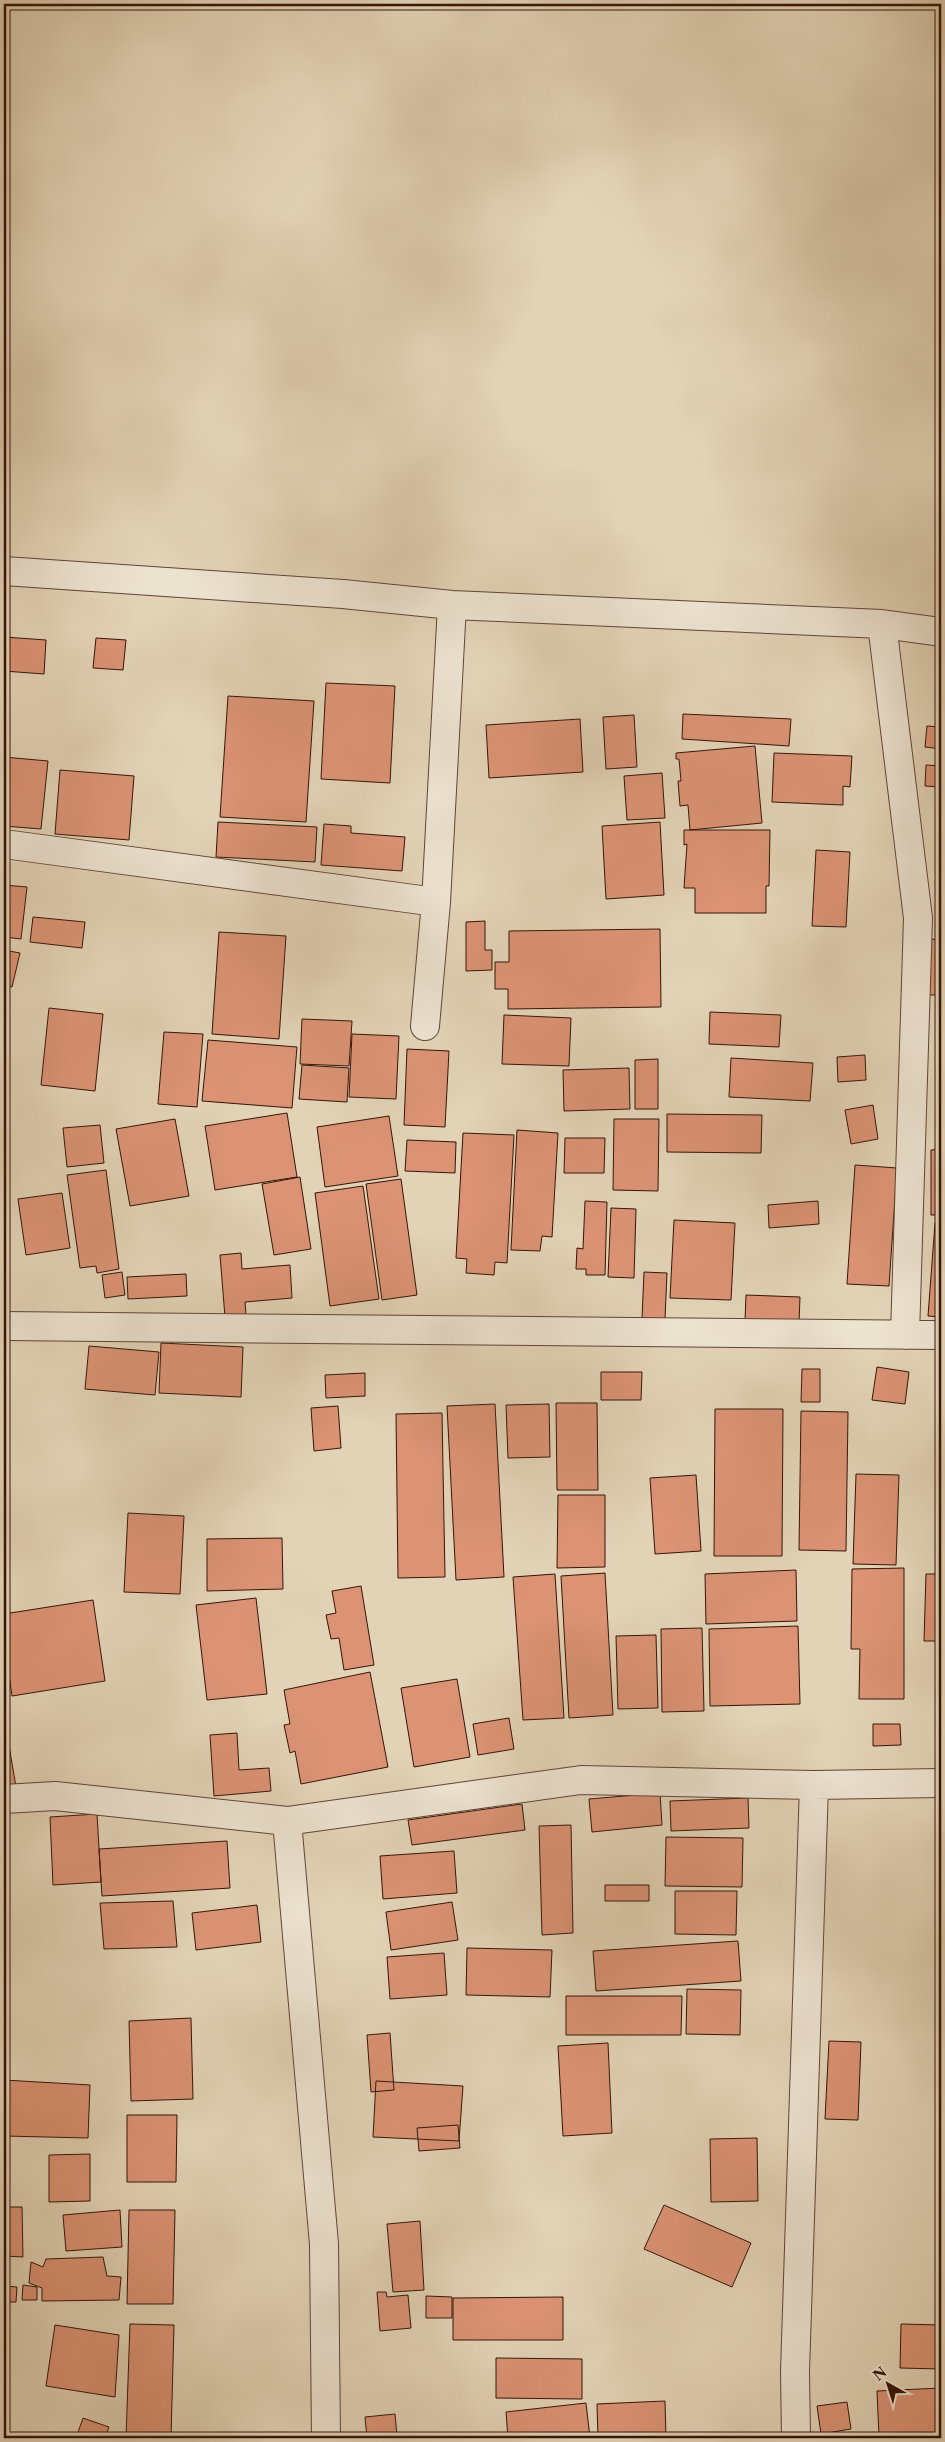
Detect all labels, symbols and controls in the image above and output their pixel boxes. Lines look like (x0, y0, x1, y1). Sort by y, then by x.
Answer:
north arrow (862, 2360, 912, 2410)
text: N (869, 2363, 890, 2385)

